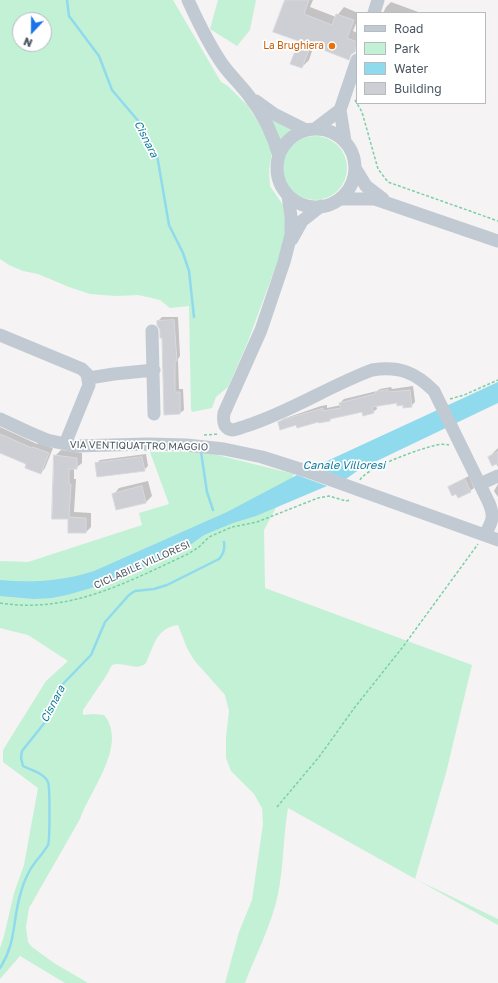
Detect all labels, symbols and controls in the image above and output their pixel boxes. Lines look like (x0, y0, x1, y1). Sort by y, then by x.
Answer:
north arrow (12, 12, 52, 52)
legend (356, 12, 486, 104)
text: Road (394, 21, 423, 36)
text: N (21, 35, 34, 50)
place label: La Brughiera (263, 40, 324, 52)
marker: La Brughiera (327, 41, 337, 51)
text: Park (394, 41, 420, 56)
text: Water (394, 61, 428, 76)
text: Building (394, 81, 442, 96)
water label: Cisnara (131, 118, 161, 160)
street label: VIA VENTIQUATTRO MAGGIO (70, 439, 208, 453)
water label: Canale Villoresi (303, 459, 385, 473)
street label: CICLABILE VILLORESI (92, 538, 192, 592)
water label: Cisnara (38, 683, 68, 725)

